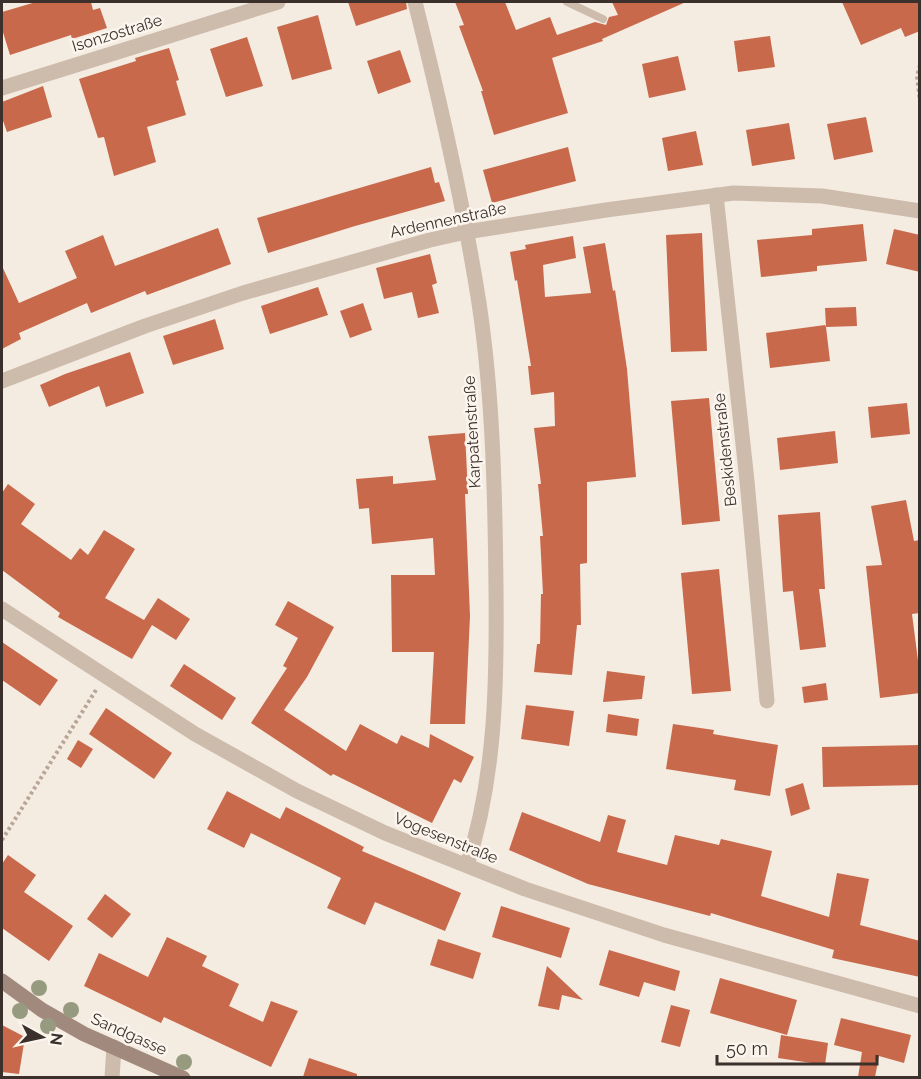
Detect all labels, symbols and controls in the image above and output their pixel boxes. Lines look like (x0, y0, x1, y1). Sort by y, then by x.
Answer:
street label: Isonzostraße (70, 10, 164, 56)
street label: Ardennenstraße (388, 198, 508, 242)
street label: Karpatenstraße (460, 375, 484, 489)
street label: Beskidenstraße (710, 392, 740, 508)
street label: Vogesenstraße (391, 808, 501, 868)
north arrow (12, 1007, 72, 1067)
street label: Sandgasse (88, 1009, 170, 1059)
scale bar (717, 1028, 878, 1066)
text: N (46, 1032, 67, 1046)
text: 50 m (726, 1038, 768, 1059)

